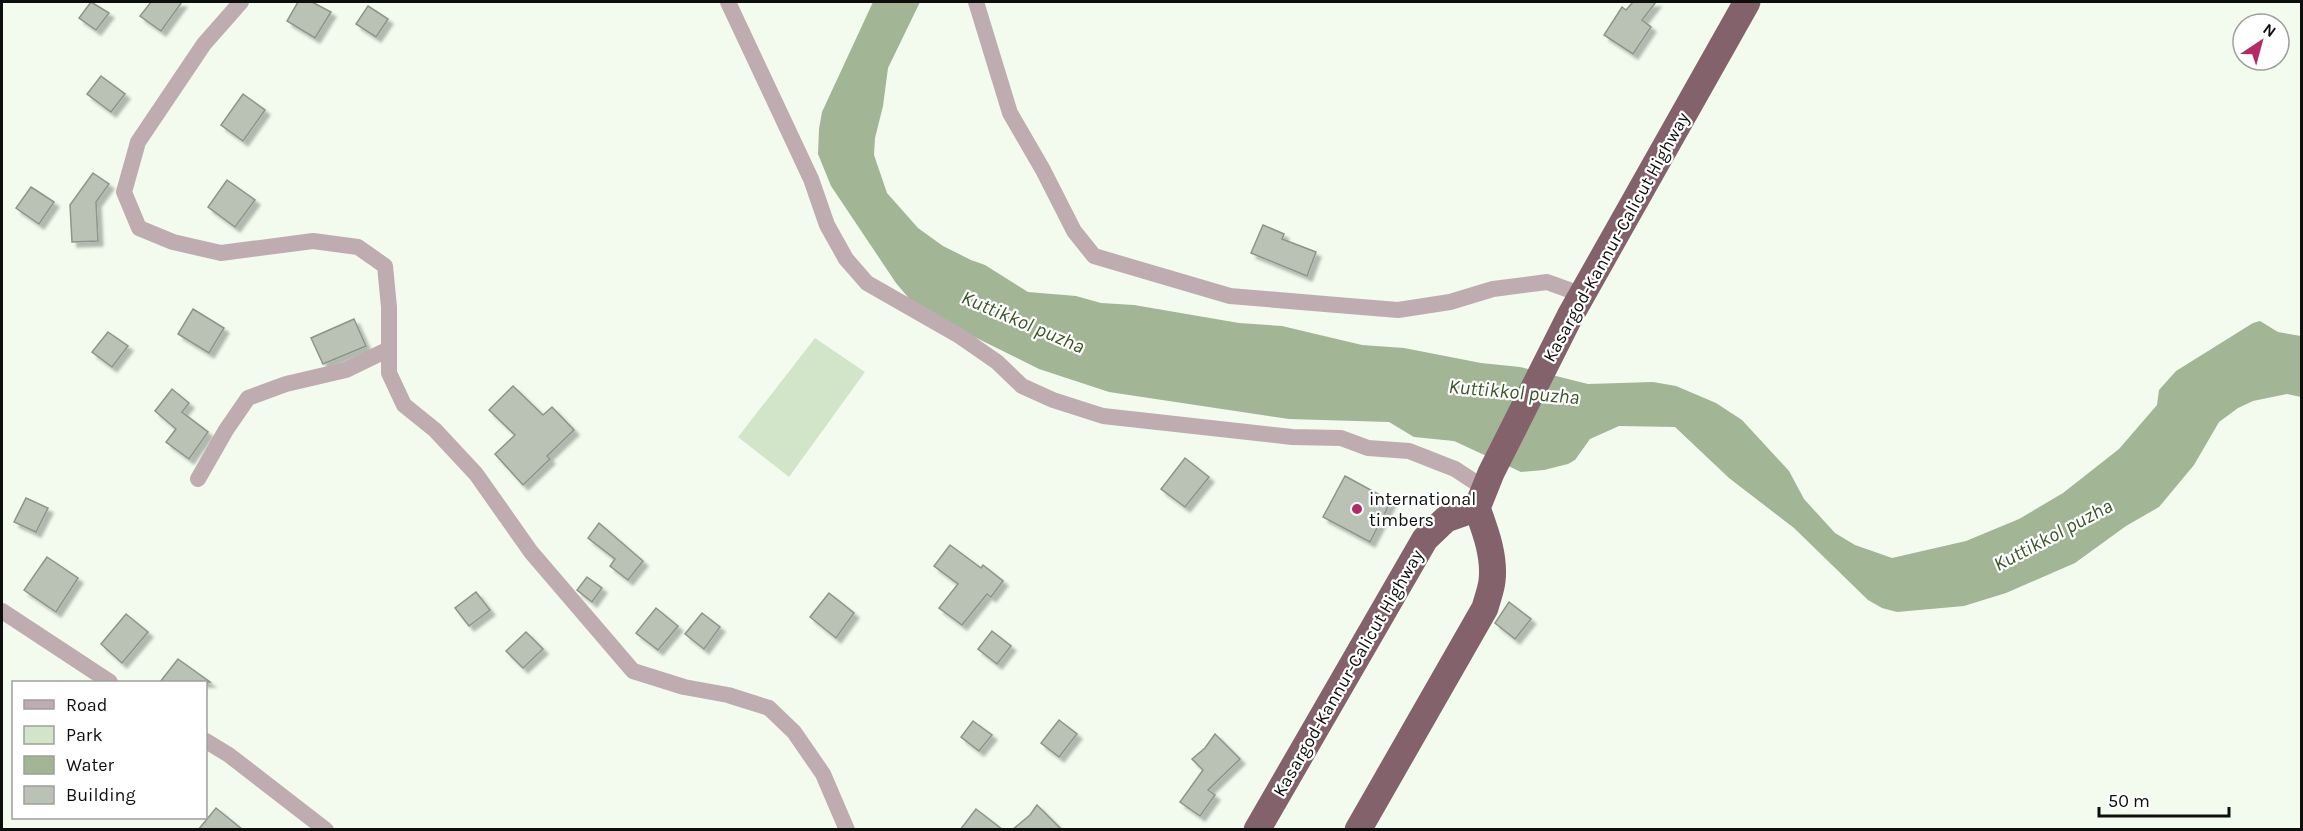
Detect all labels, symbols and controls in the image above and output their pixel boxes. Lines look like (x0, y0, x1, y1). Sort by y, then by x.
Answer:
north arrow (2231, 12, 2291, 72)
text: N (2259, 19, 2280, 41)
street label: Kasargod-Kannur-Calicut Highway (1538, 108, 1694, 366)
water label: Kuttikkol puzha (958, 286, 1088, 358)
water label: Kuttikkol puzha (1448, 375, 1580, 409)
place label: international timbers (1369, 488, 1476, 531)
water label: Kuttikkol puzha (1990, 494, 2116, 576)
marker: international timbers (1350, 502, 1364, 516)
street label: Kasargod-Kannur-Calicut Highway (1268, 545, 1428, 801)
legend (12, 681, 207, 819)
text: Road (66, 694, 107, 716)
text: Park (66, 724, 103, 746)
text: Water (66, 754, 114, 776)
scale bar (2099, 780, 2230, 818)
text: Building (66, 784, 136, 806)
text: 50 m (2108, 790, 2150, 812)

